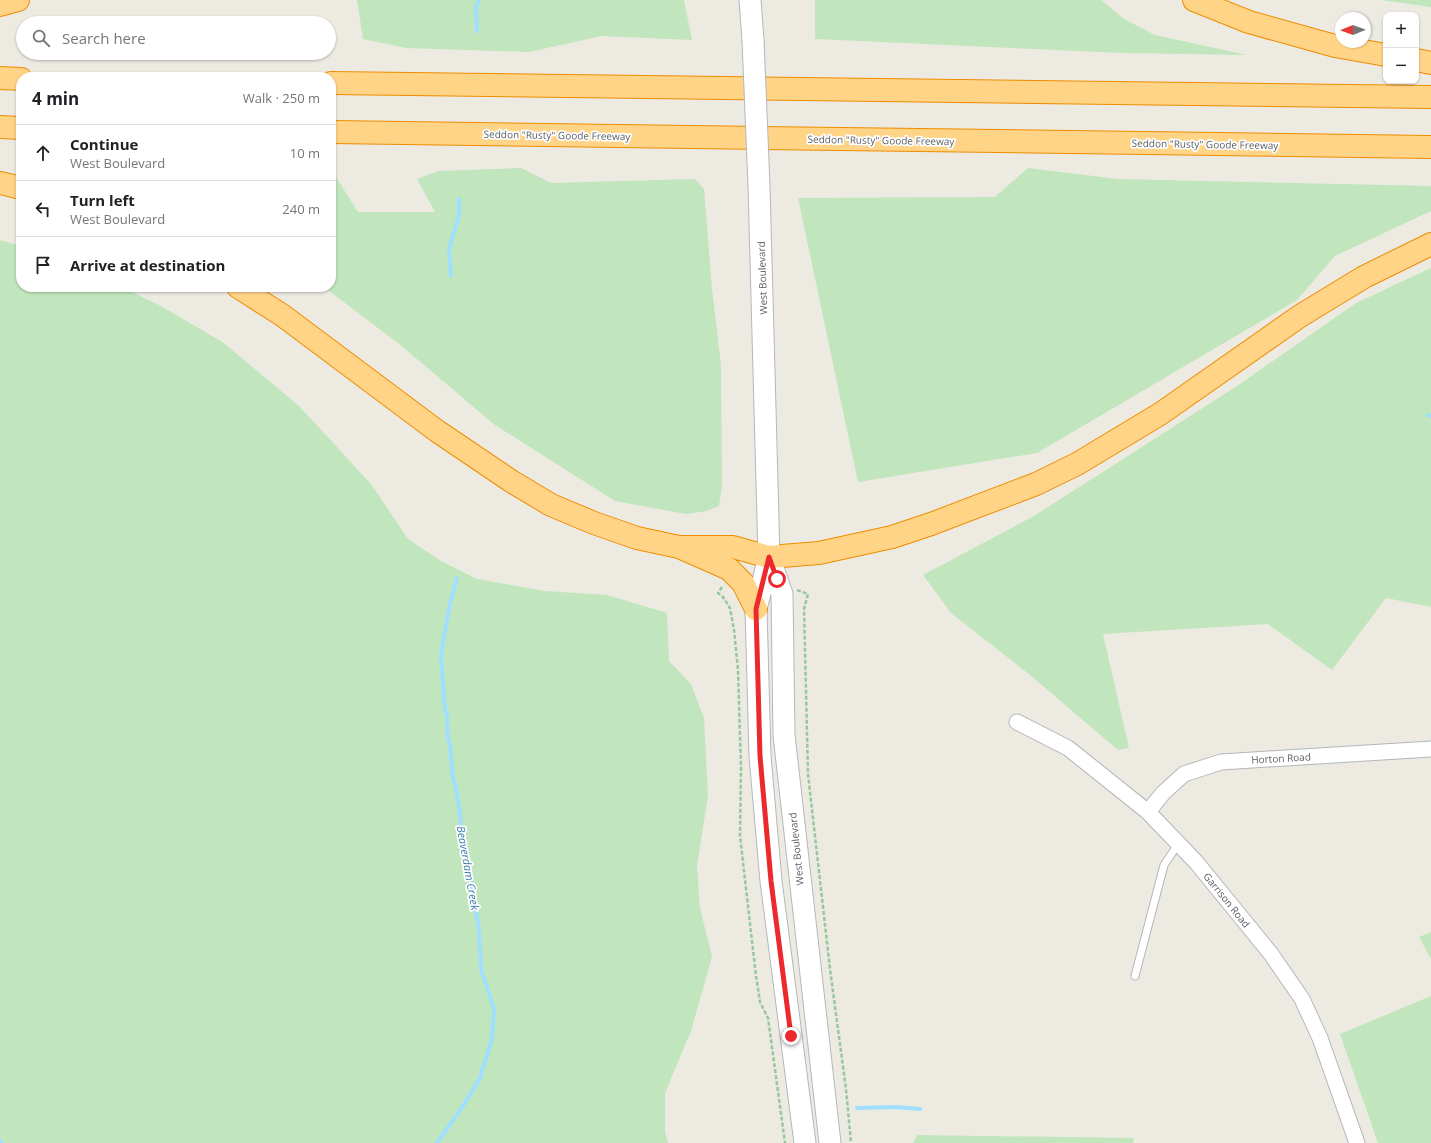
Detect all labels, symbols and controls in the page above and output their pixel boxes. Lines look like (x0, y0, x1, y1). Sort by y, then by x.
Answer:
north arrow (1335, 12, 1371, 48)
map controls (1383, 12, 1419, 84)
button: + (1383, 12, 1419, 48)
search box (16, 16, 336, 60)
icon: search (30, 27, 52, 49)
text: Search here (62, 28, 146, 48)
button: − (1383, 48, 1419, 84)
text: 4 min (32, 87, 79, 110)
text: Walk · 250 m (243, 89, 320, 107)
street label: Seddon "Rusty" Goode Freeway (484, 127, 631, 143)
street label: Seddon "Rusty" Goode Freeway (808, 132, 955, 148)
text: Continue (70, 134, 138, 154)
street label: Seddon "Rusty" Goode Freeway (1132, 136, 1279, 152)
icon: ahead (32, 142, 54, 164)
text: 10 m (290, 144, 320, 162)
text: West Boulevard (70, 154, 165, 172)
text: Turn left (70, 190, 135, 210)
icon: left (32, 198, 54, 220)
text: 240 m (282, 200, 320, 218)
text: West Boulevard (70, 210, 165, 228)
street label: West Boulevard (754, 241, 770, 315)
icon: arrive (32, 254, 54, 276)
text: Arrive at destination (70, 255, 225, 275)
route start (768, 570, 786, 588)
street label: Horton Road (1251, 749, 1311, 767)
street label: West Boulevard (785, 812, 807, 886)
water label: Beaverdam Creek (454, 825, 483, 912)
street label: Garrison Road (1201, 870, 1253, 930)
route end (782, 1027, 800, 1045)

